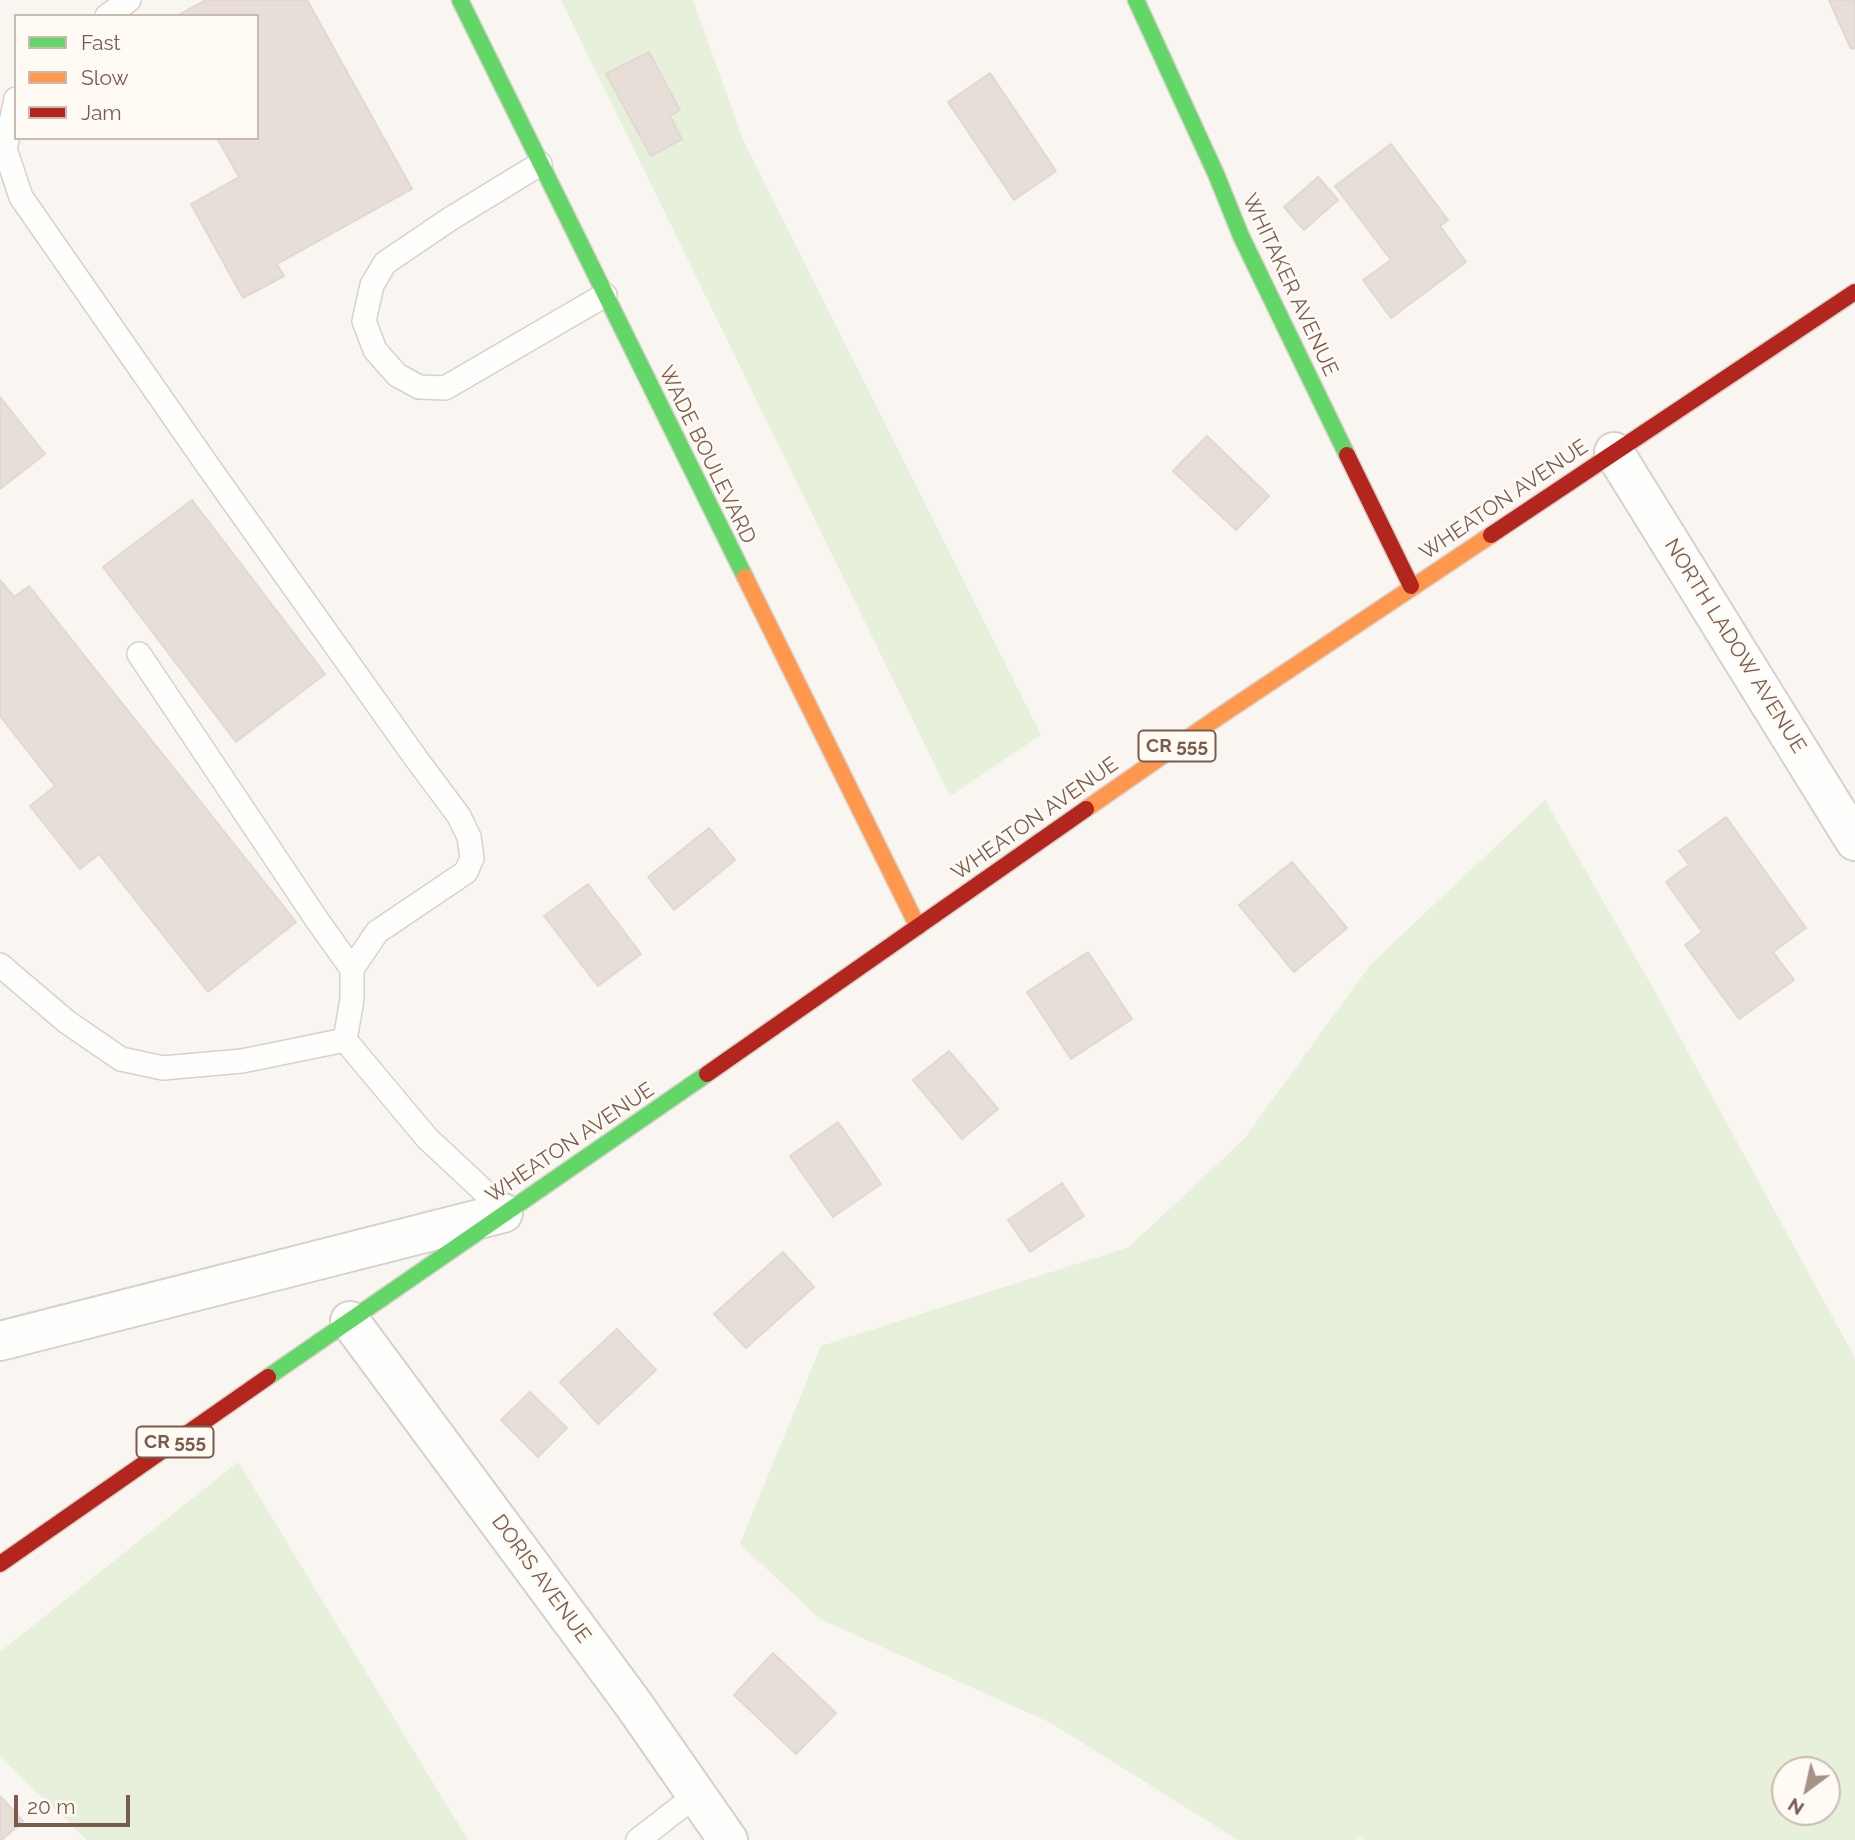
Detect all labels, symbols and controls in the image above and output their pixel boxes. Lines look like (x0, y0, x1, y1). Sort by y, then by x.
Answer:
legend (14, 14, 259, 140)
text: Fast (81, 30, 121, 55)
text: Slow (81, 65, 129, 90)
text: Jam (81, 100, 122, 125)
street label: WHITAKER AVENUE (1237, 190, 1343, 380)
street label: WADE BOULEVARD (653, 362, 761, 548)
street label: WHEATON AVENUE (1415, 434, 1593, 566)
street label: NORTH LADOW AVENUE (1659, 534, 1811, 758)
road number: CR 555 (1138, 730, 1216, 762)
street label: WHEATON AVENUE (947, 752, 1123, 886)
street label: WHEATON AVENUE (481, 1077, 659, 1209)
road number: CR 555 (136, 1426, 214, 1458)
street label: DORIS AVENUE (486, 1510, 596, 1648)
north arrow (1771, 1756, 1841, 1826)
scale bar (18, 1780, 133, 1824)
text: 20 m (27, 1794, 75, 1819)
text: N (1784, 1794, 1808, 1820)

